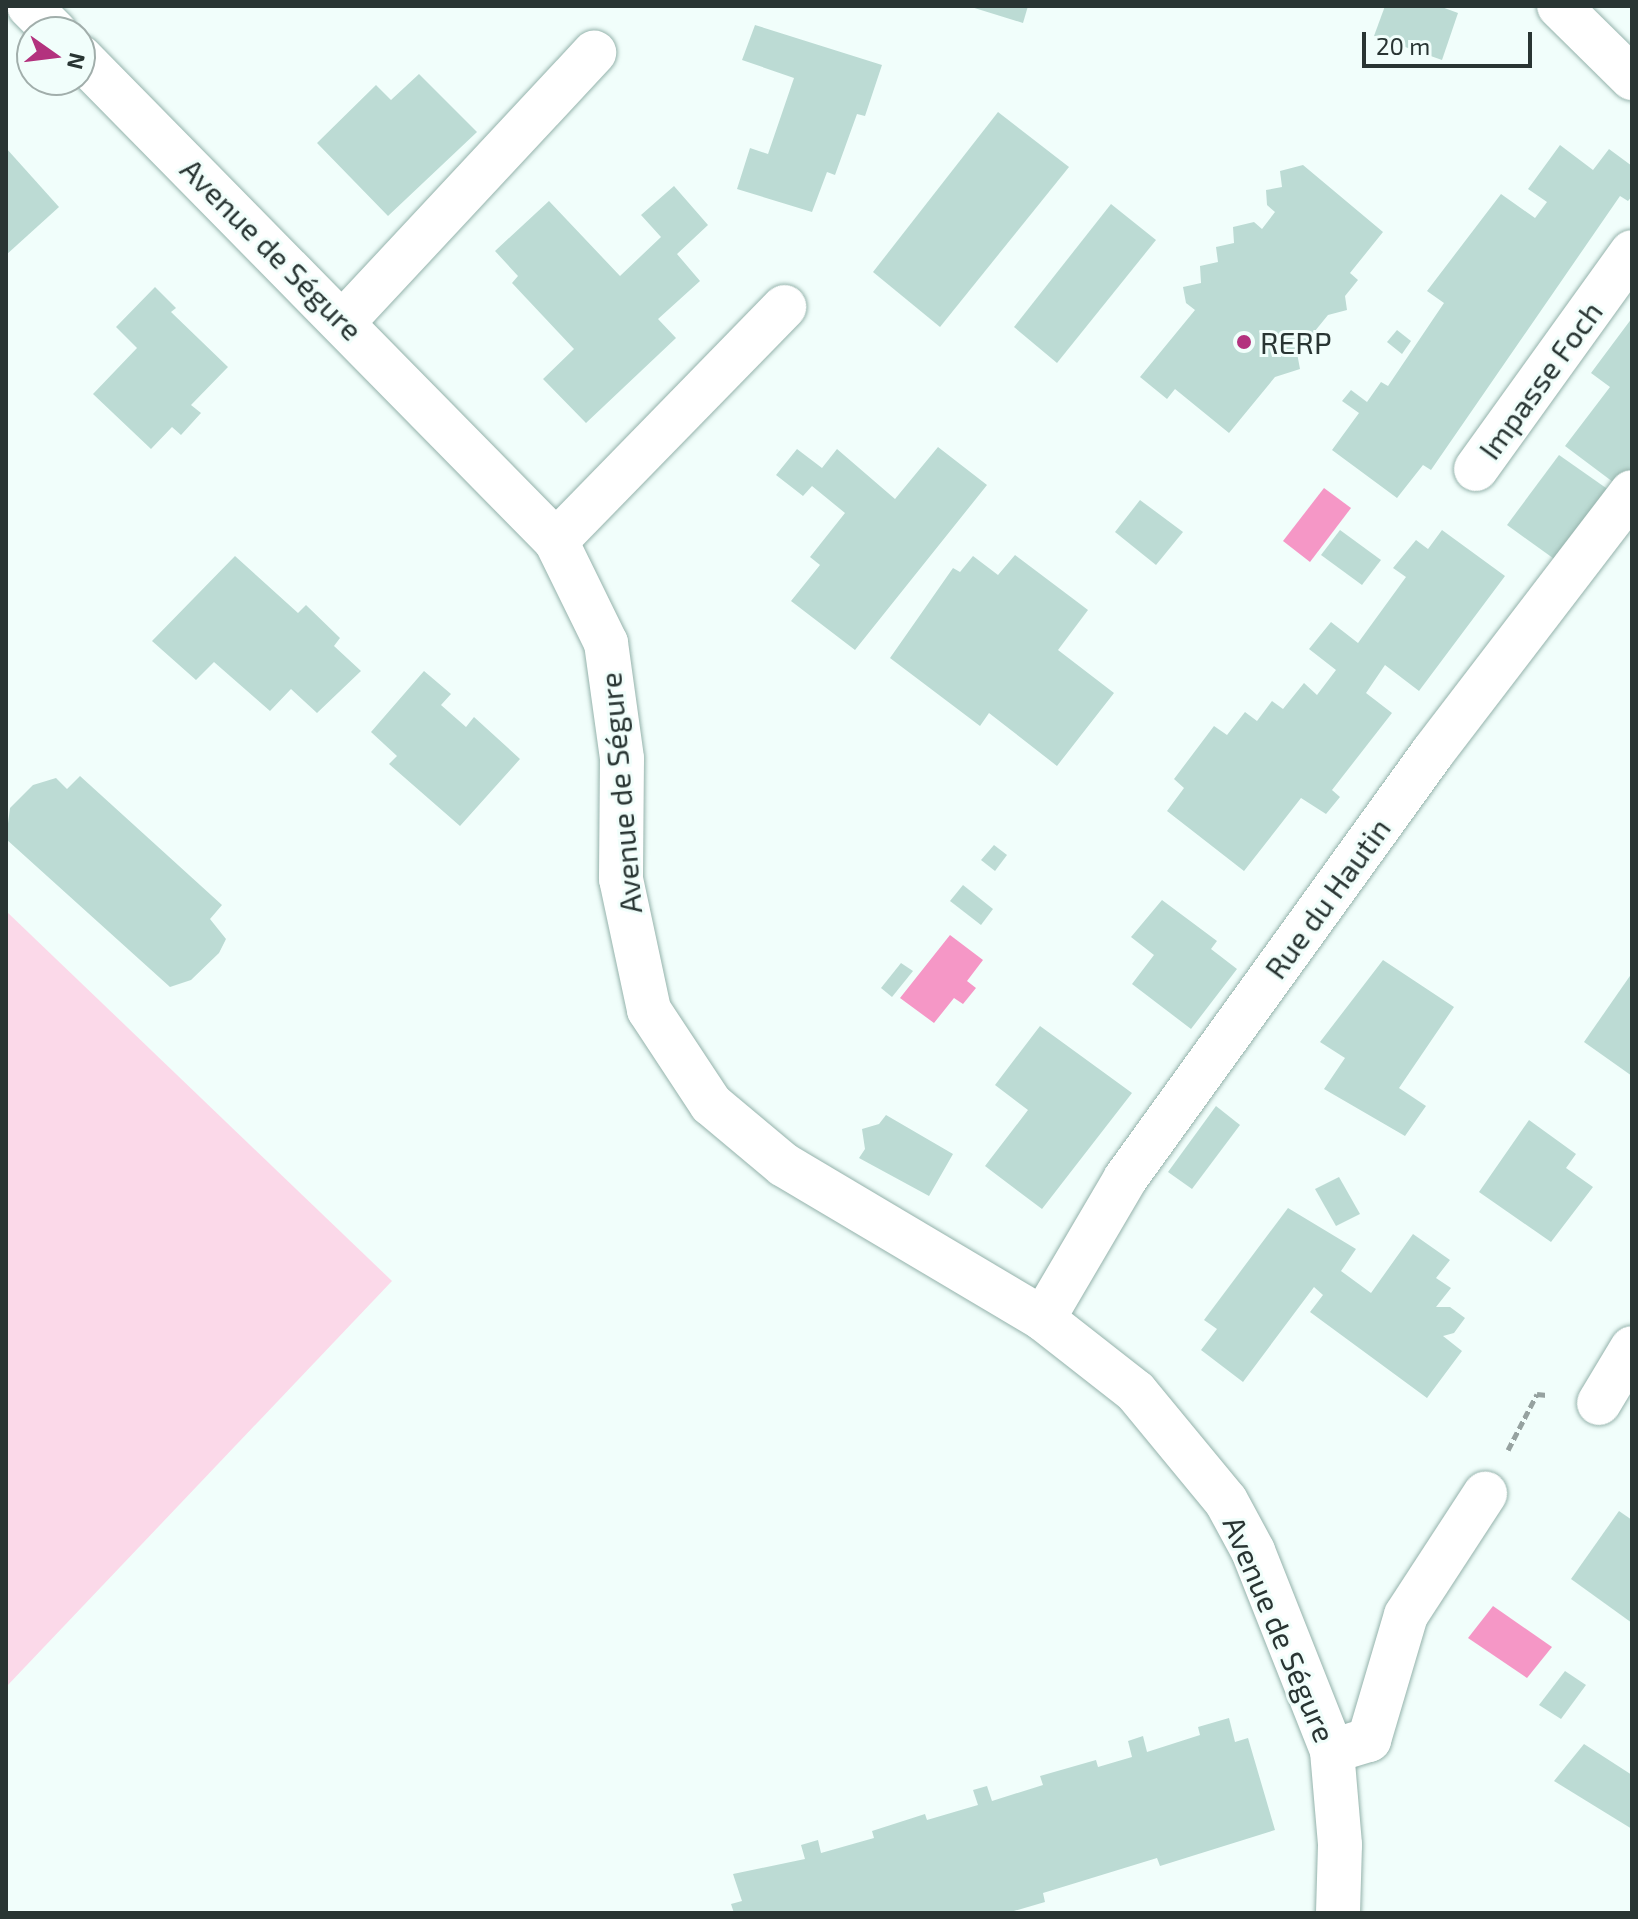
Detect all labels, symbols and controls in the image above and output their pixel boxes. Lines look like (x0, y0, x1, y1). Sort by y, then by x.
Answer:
north arrow (16, 16, 96, 96)
scale bar (1366, 16, 1536, 66)
text: 20 m (1376, 31, 1430, 60)
text: N (63, 50, 92, 72)
street label: Avenue de Ségure (174, 151, 370, 347)
street label: Impasse Foch (1471, 294, 1609, 466)
place label: RERP (1260, 324, 1332, 360)
marker: RERP (1235, 333, 1253, 351)
street label: Avenue de Ségure (592, 671, 648, 915)
street label: Rue du Hautin (1257, 811, 1397, 985)
street label: Avenue de Ségure (1216, 1511, 1344, 1747)

